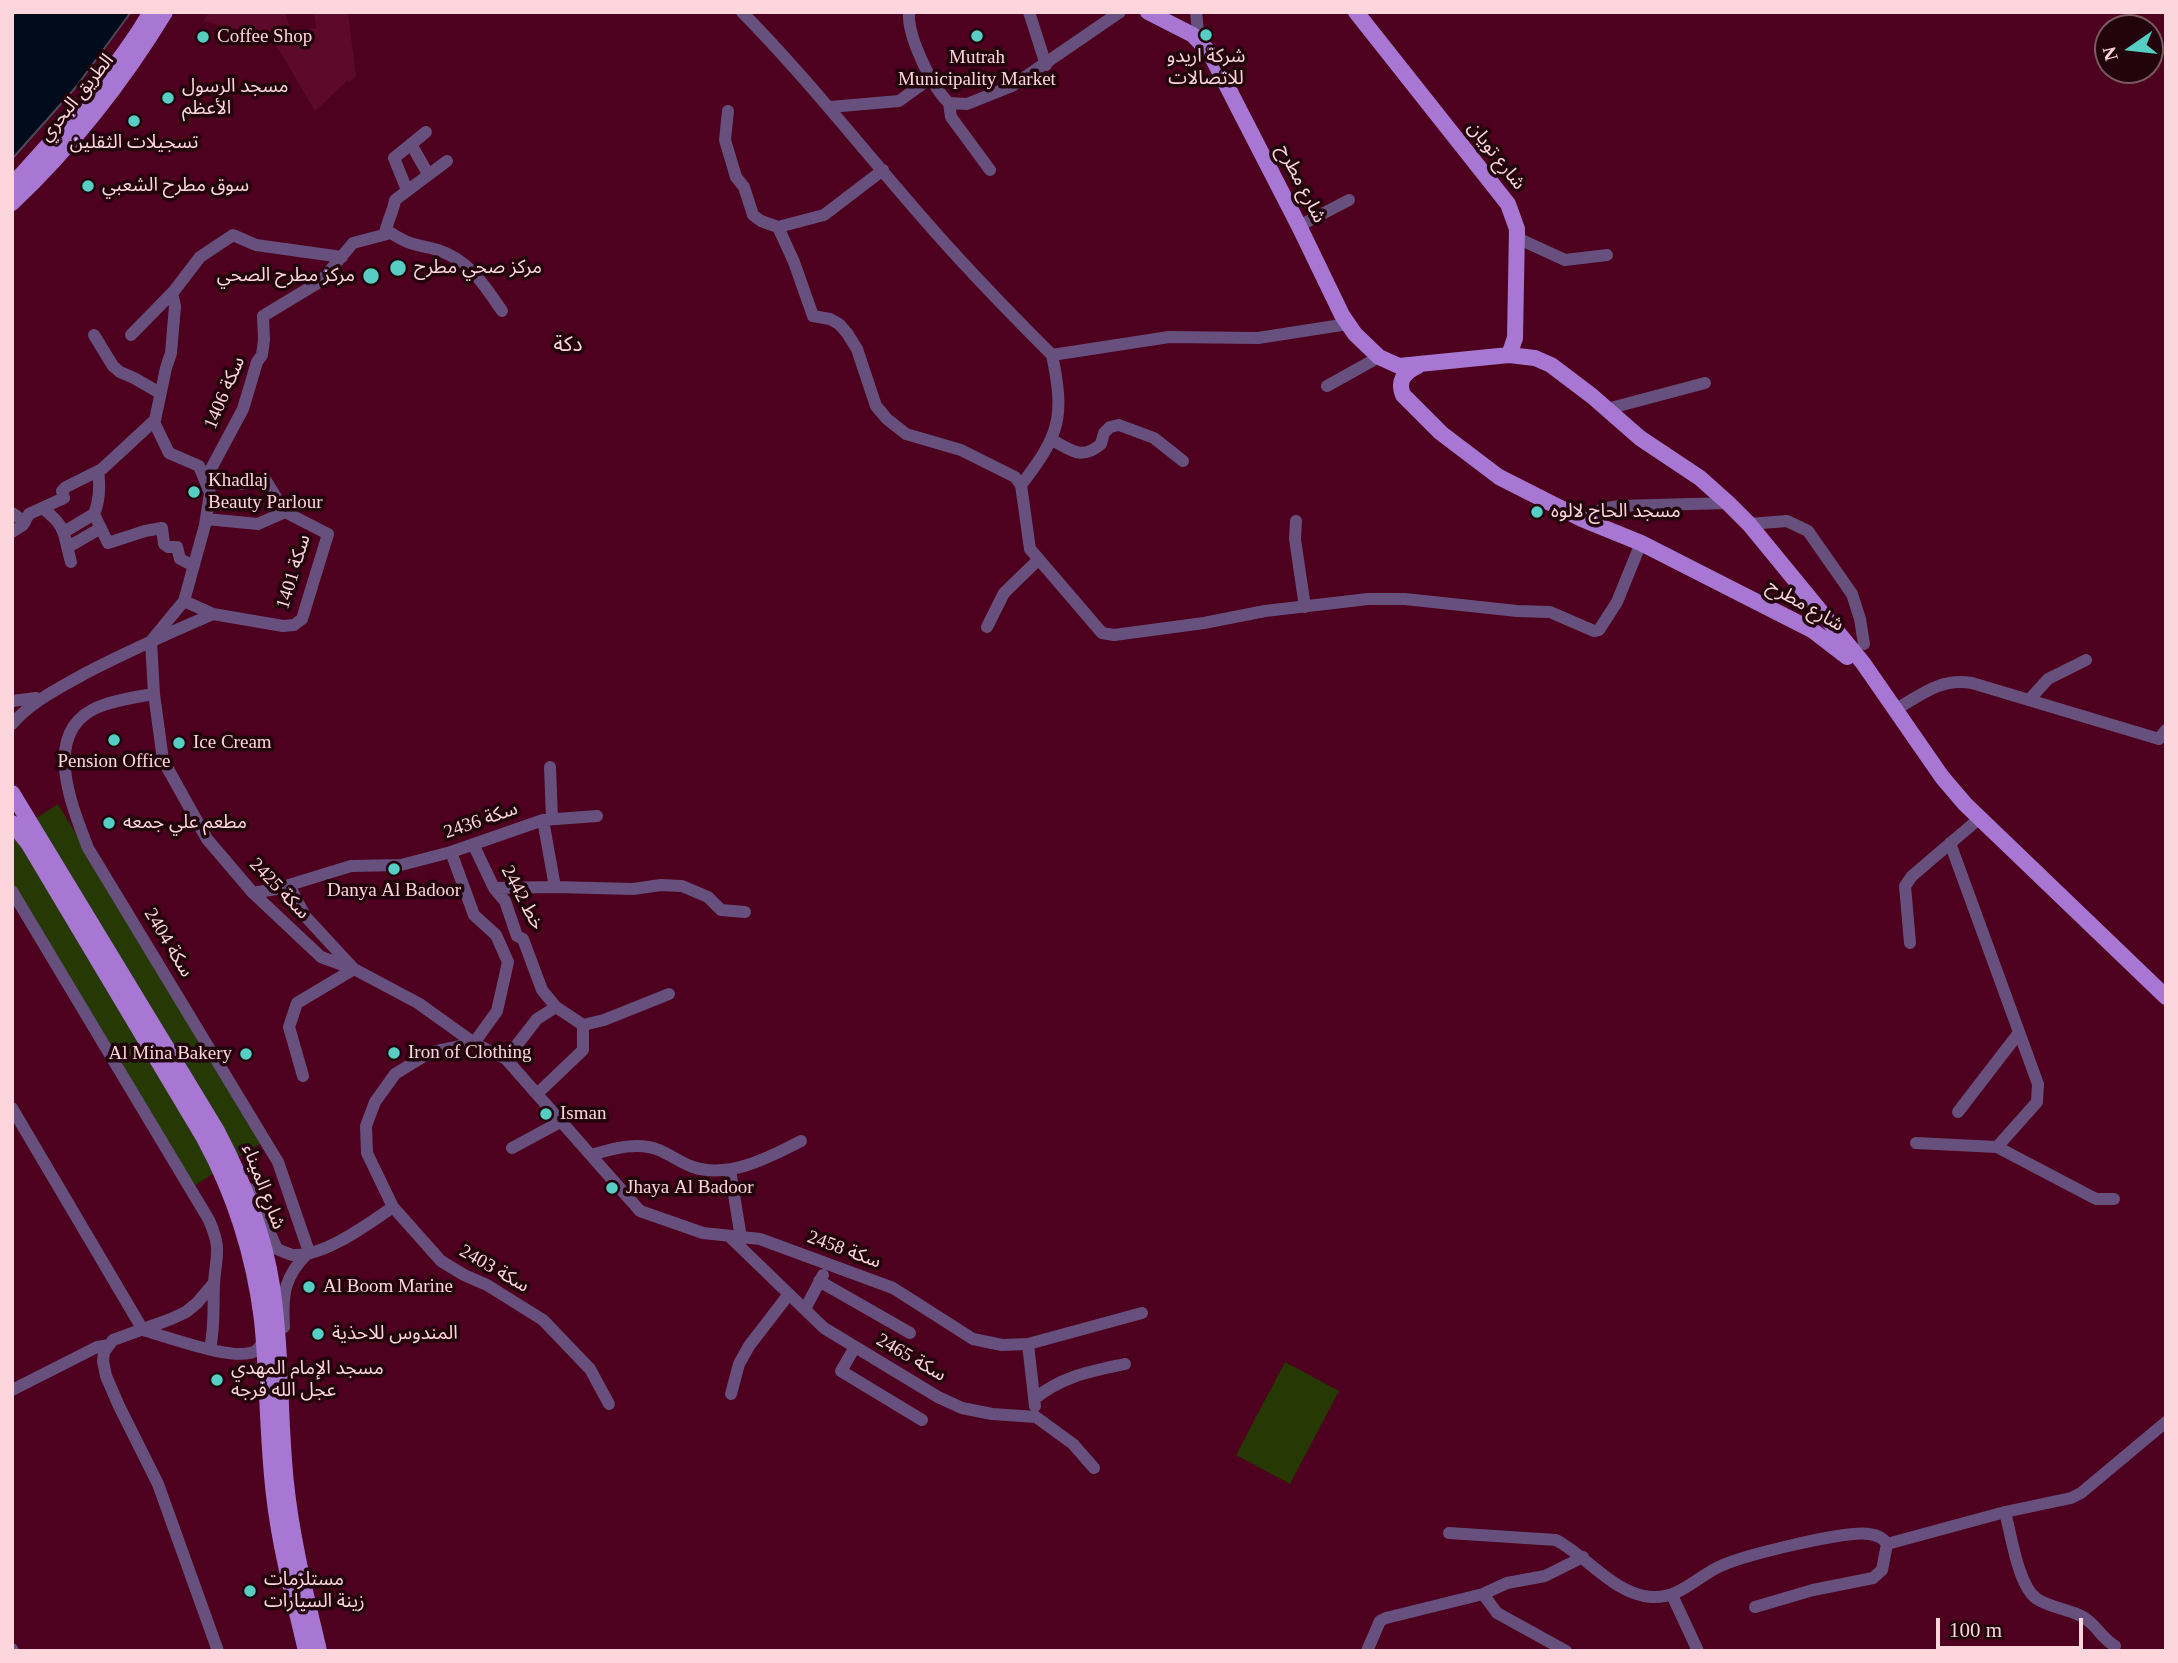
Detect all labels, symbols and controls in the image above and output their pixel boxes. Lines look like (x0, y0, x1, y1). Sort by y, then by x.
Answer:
north arrow (2094, 14, 2164, 84)
place label: Coffee Shop (217, 26, 312, 48)
marker: شركة اريدو للاتصالات (1198, 27, 1214, 43)
marker: Mutrah Municipality Market (969, 28, 985, 44)
marker: Coffee Shop (195, 29, 211, 45)
text: N (2098, 45, 2122, 63)
place label: شركة اريدو للاتصالات (1167, 46, 1245, 90)
place label: Mutrah Municipality Market (898, 47, 1056, 91)
street label: الطريق البحري (35, 50, 119, 146)
place label: مسجد الرسول الأعظم (182, 76, 289, 120)
marker: مسجد الرسول الأعظم (160, 90, 176, 106)
marker: تسجيلات الثقلين (126, 113, 142, 129)
street label: شارع تويان (1462, 117, 1530, 195)
place label: تسجيلات الثقلين (70, 132, 198, 154)
street label: شارع مطرح (1272, 141, 1330, 227)
place label: سوق مطرح الشعبي (102, 175, 249, 197)
marker: سوق مطرح الشعبي (80, 178, 96, 194)
place label: مركز صحي مطرح (414, 257, 542, 279)
marker: مركز صحي مطرح (388, 258, 408, 278)
place label: مركز مطرح الصحي (217, 265, 355, 287)
marker: مركز مطرح الصحي (361, 266, 381, 286)
district label: دكة (554, 332, 582, 358)
street label: 1406 سكة (200, 353, 250, 433)
place label: Khadlaj Beauty Parlour (208, 470, 323, 514)
marker: Khadlaj Beauty Parlour (186, 484, 202, 500)
place label: مسجد الحاج لالوه (1551, 501, 1681, 523)
marker: مسجد الحاج لالوه (1529, 504, 1545, 520)
street label: 1401 سكة (272, 532, 316, 612)
street label: شارع مطرح (1763, 575, 1847, 637)
marker: Pension Office (106, 732, 122, 748)
place label: Ice Cream (193, 732, 272, 754)
marker: Ice Cream (171, 735, 187, 751)
place label: Pension Office (57, 751, 171, 773)
street label: سكة 2436 (441, 798, 521, 844)
place label: مطعم علي جمعه (123, 812, 247, 834)
marker: مطعم علي جمعه (101, 815, 117, 831)
street label: سكة 2425 (244, 854, 314, 924)
marker: Danya Al Badoor (386, 861, 402, 877)
street label: 2442 خط (496, 862, 548, 934)
place label: Danya Al Badoor (327, 880, 461, 902)
street label: سكة 2404 (139, 904, 197, 982)
place label: Iron of Clothing (408, 1042, 531, 1064)
place label: Al Mina Bakery (109, 1043, 232, 1065)
marker: Iron of Clothing (386, 1045, 402, 1061)
marker: Al Mina Bakery (238, 1046, 254, 1062)
place label: Isman (560, 1103, 606, 1125)
marker: Isman (538, 1106, 554, 1122)
street label: شارع الميناء (236, 1141, 290, 1233)
place label: Jhaya Al Badoor (626, 1177, 754, 1199)
marker: Jhaya Al Badoor (604, 1180, 620, 1196)
street label: سكة 2458 (804, 1226, 884, 1274)
street label: سكة 2403 (455, 1240, 533, 1298)
place label: Al Boom Marine (323, 1276, 453, 1298)
marker: Al Boom Marine (301, 1279, 317, 1295)
place label: المندوس للاحذية (332, 1323, 458, 1345)
marker: المندوس للاحذية (310, 1326, 326, 1342)
street label: سكة 2465 (872, 1329, 950, 1387)
place label: مسجد الإمام المهدي عجل الله فرجه (231, 1358, 384, 1402)
marker: مسجد الإمام المهدي عجل الله فرجه (209, 1372, 225, 1388)
place label: مستلزمات زينة السيارات (264, 1569, 365, 1613)
marker: مستلزمات زينة السيارات (242, 1583, 258, 1599)
scale bar (1940, 1604, 2087, 1648)
text: 100 m (1949, 1618, 2002, 1642)

